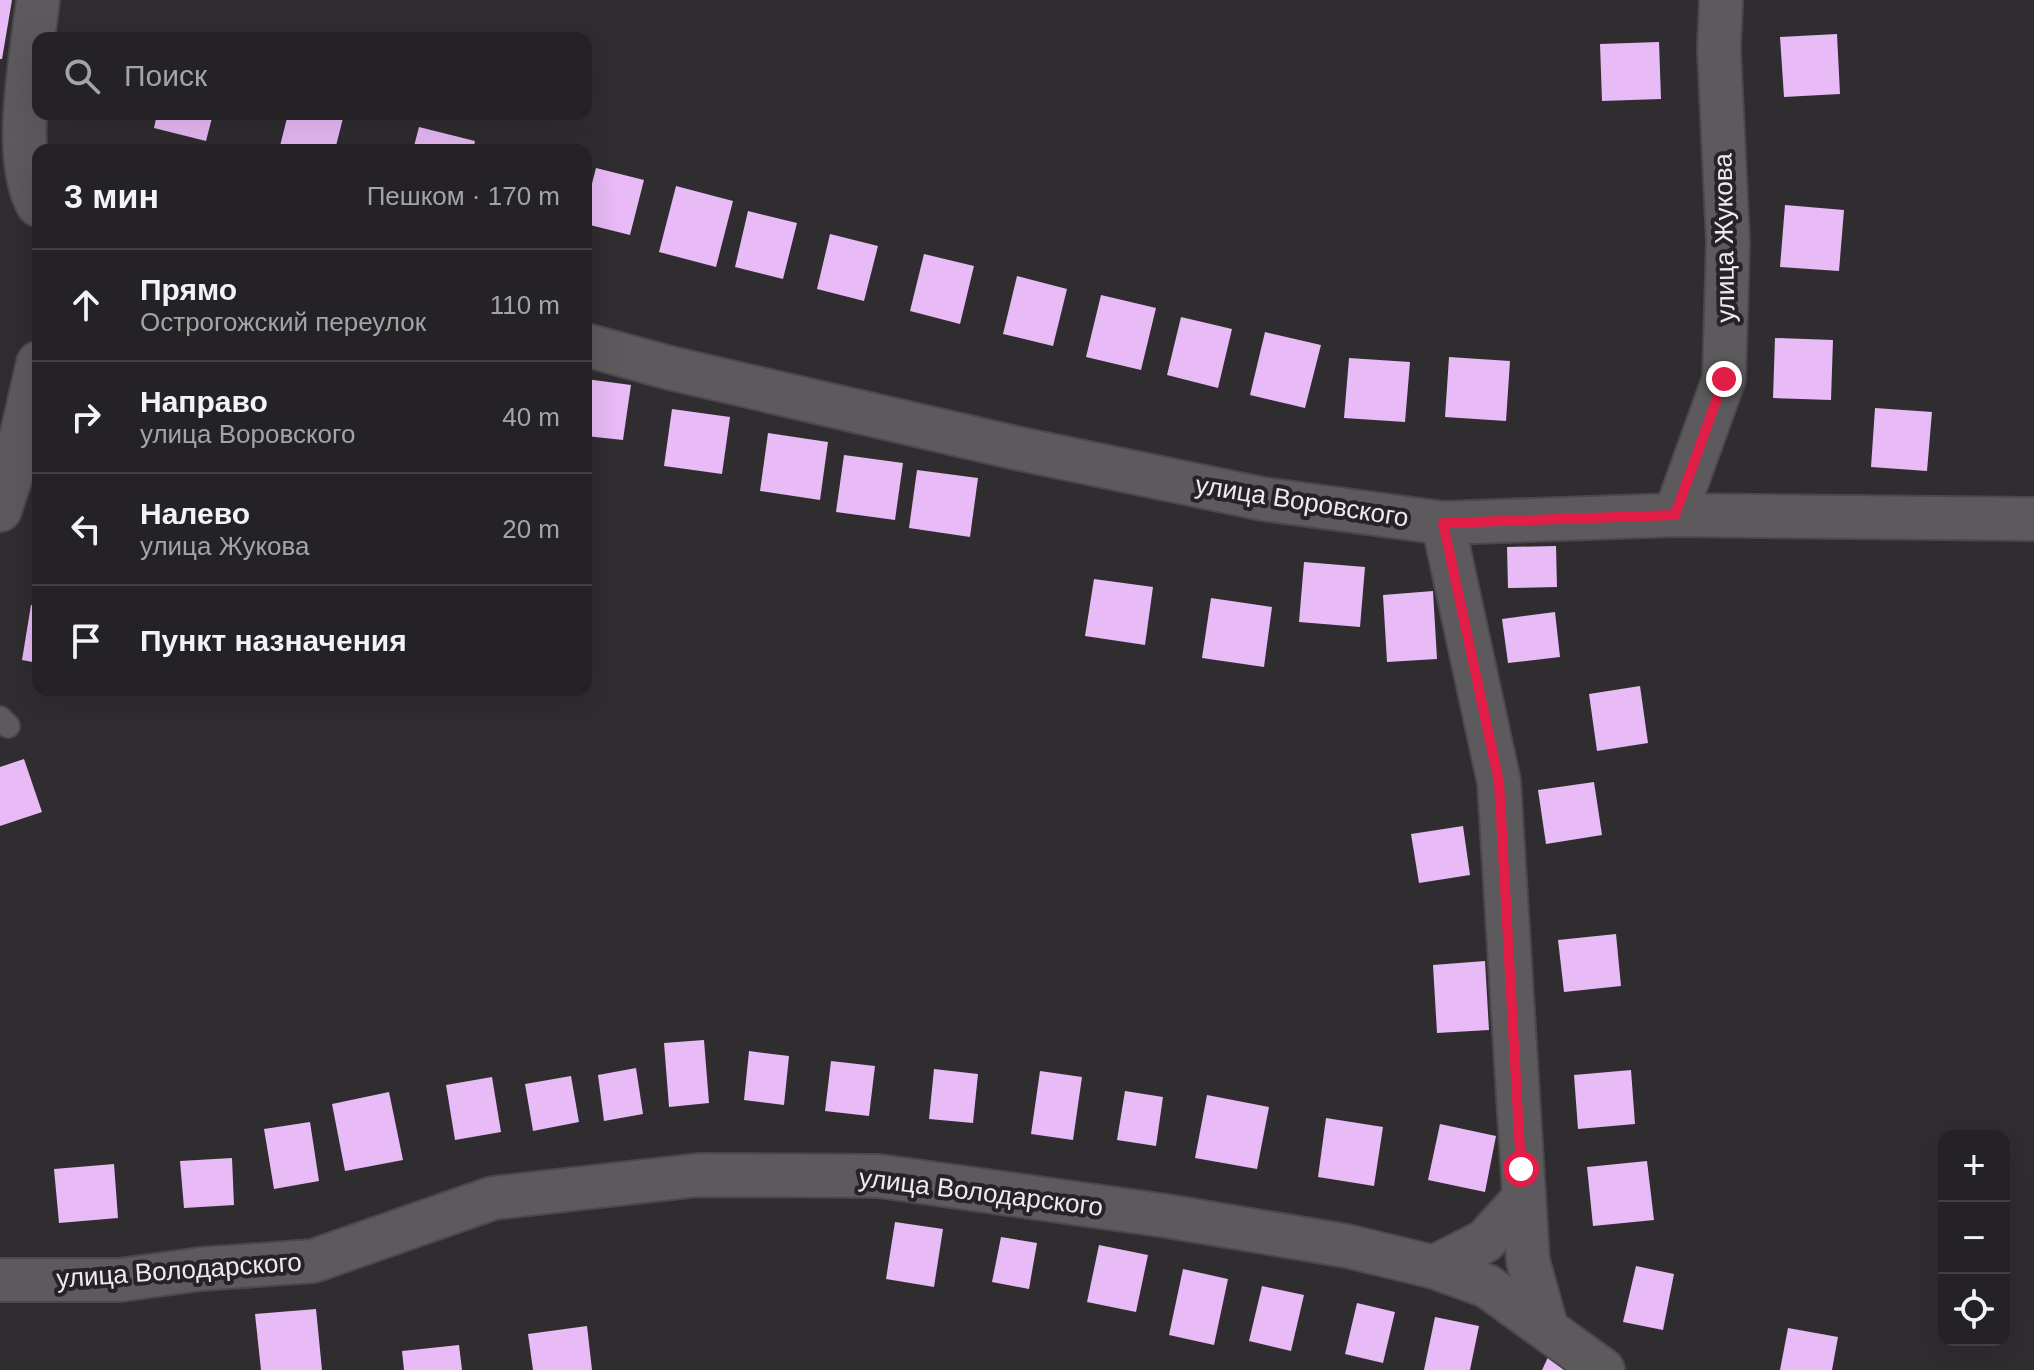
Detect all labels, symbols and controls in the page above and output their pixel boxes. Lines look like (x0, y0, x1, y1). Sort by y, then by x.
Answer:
search box (32, 32, 592, 120)
icon: search (60, 54, 104, 98)
text: Поиск (124, 59, 207, 92)
street label: улица Жукова (1708, 152, 1740, 323)
text: 3 мин (64, 177, 159, 215)
text: Пешком · 170 m (367, 181, 560, 211)
text: Прямо (140, 273, 237, 306)
icon: ahead (64, 283, 108, 327)
text: 110 m (490, 290, 560, 320)
text: Острогожский переулок (140, 307, 426, 337)
route end (1706, 361, 1742, 397)
text: Направо (140, 385, 268, 418)
icon: right (64, 395, 108, 439)
text: 40 m (502, 402, 560, 432)
text: улица Воровского (140, 419, 355, 449)
street label: улица Воровского (1193, 469, 1411, 533)
text: Налево (140, 497, 250, 530)
icon: left (64, 507, 108, 551)
text: 20 m (502, 514, 560, 544)
text: улица Жукова (140, 531, 310, 561)
icon: arrive (64, 619, 108, 663)
text: Пункт назначения (140, 624, 407, 657)
map controls (1938, 1130, 2010, 1346)
button: + (1938, 1130, 2010, 1202)
route start (1503, 1151, 1539, 1187)
street label: улица Володарского (857, 1162, 1105, 1222)
button: − (1938, 1202, 2010, 1274)
street label: улица Володарского (55, 1246, 303, 1294)
button: locate (1938, 1274, 2010, 1346)

